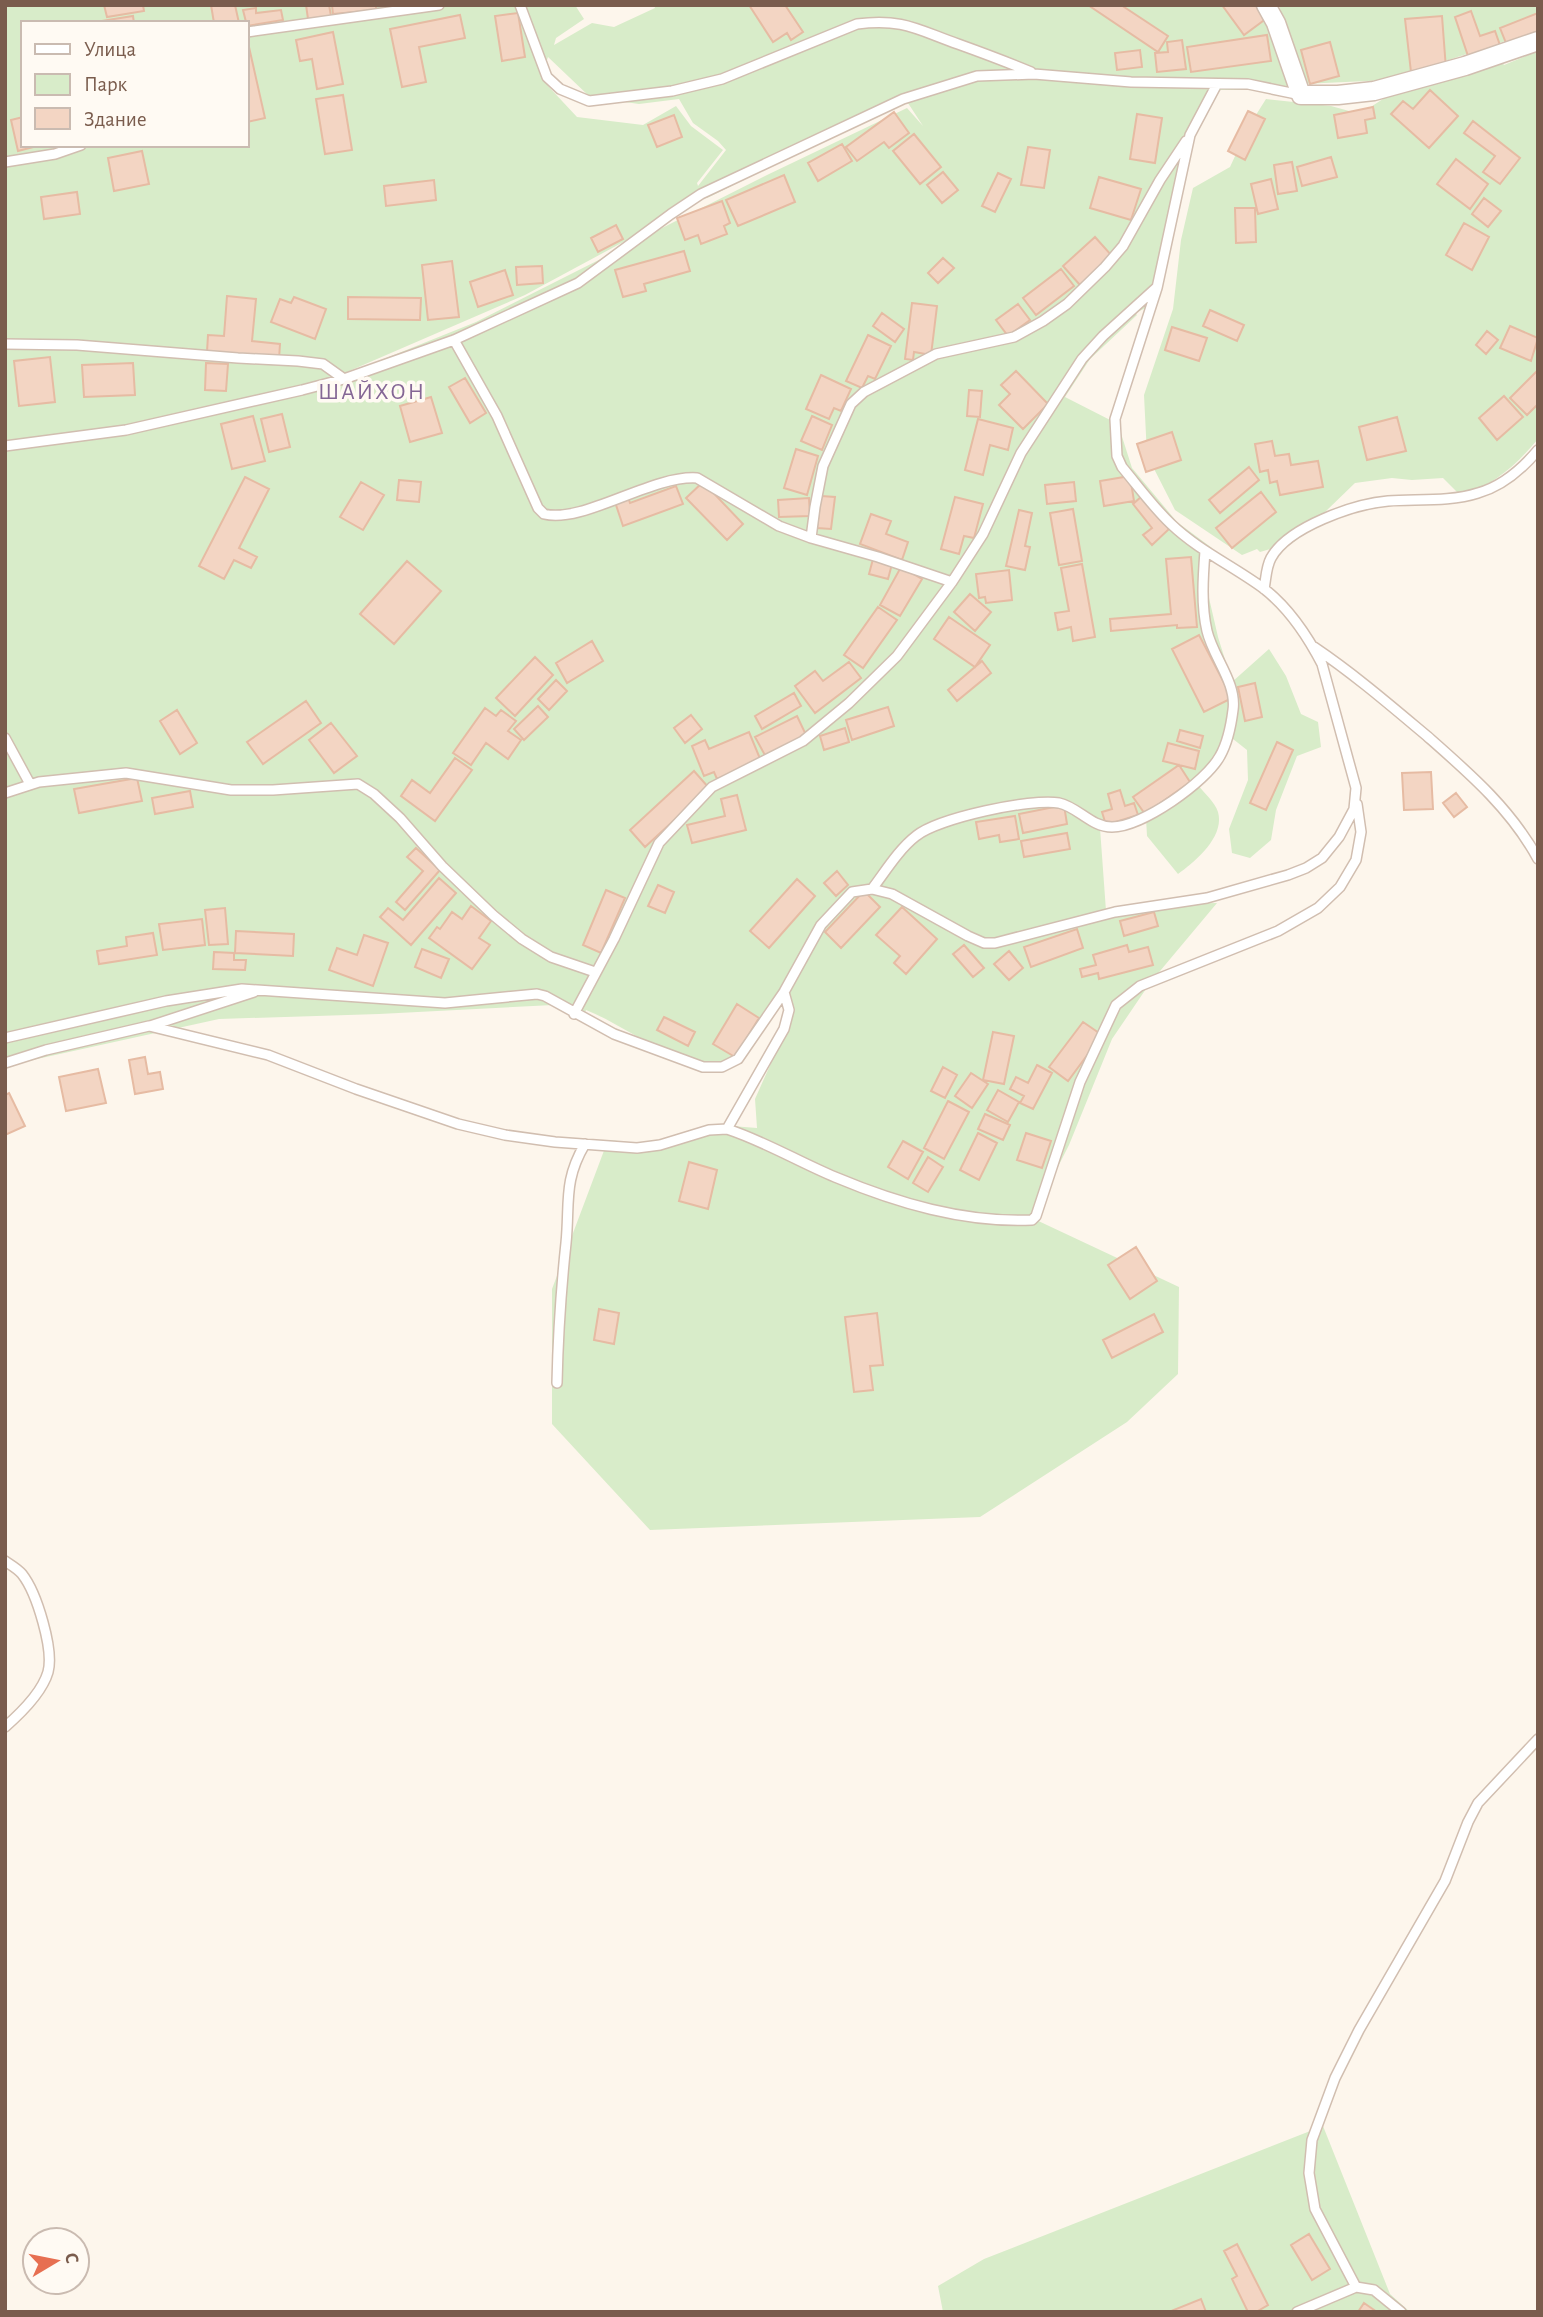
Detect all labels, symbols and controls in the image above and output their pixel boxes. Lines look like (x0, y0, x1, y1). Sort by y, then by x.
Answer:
legend (21, 21, 248, 147)
text: Улица (84, 39, 137, 60)
text: Парк (84, 74, 128, 95)
text: Здание (84, 109, 147, 130)
district label: ШАЙХОН (318, 380, 426, 404)
north arrow (21, 2226, 91, 2296)
text: С (61, 2251, 82, 2265)

